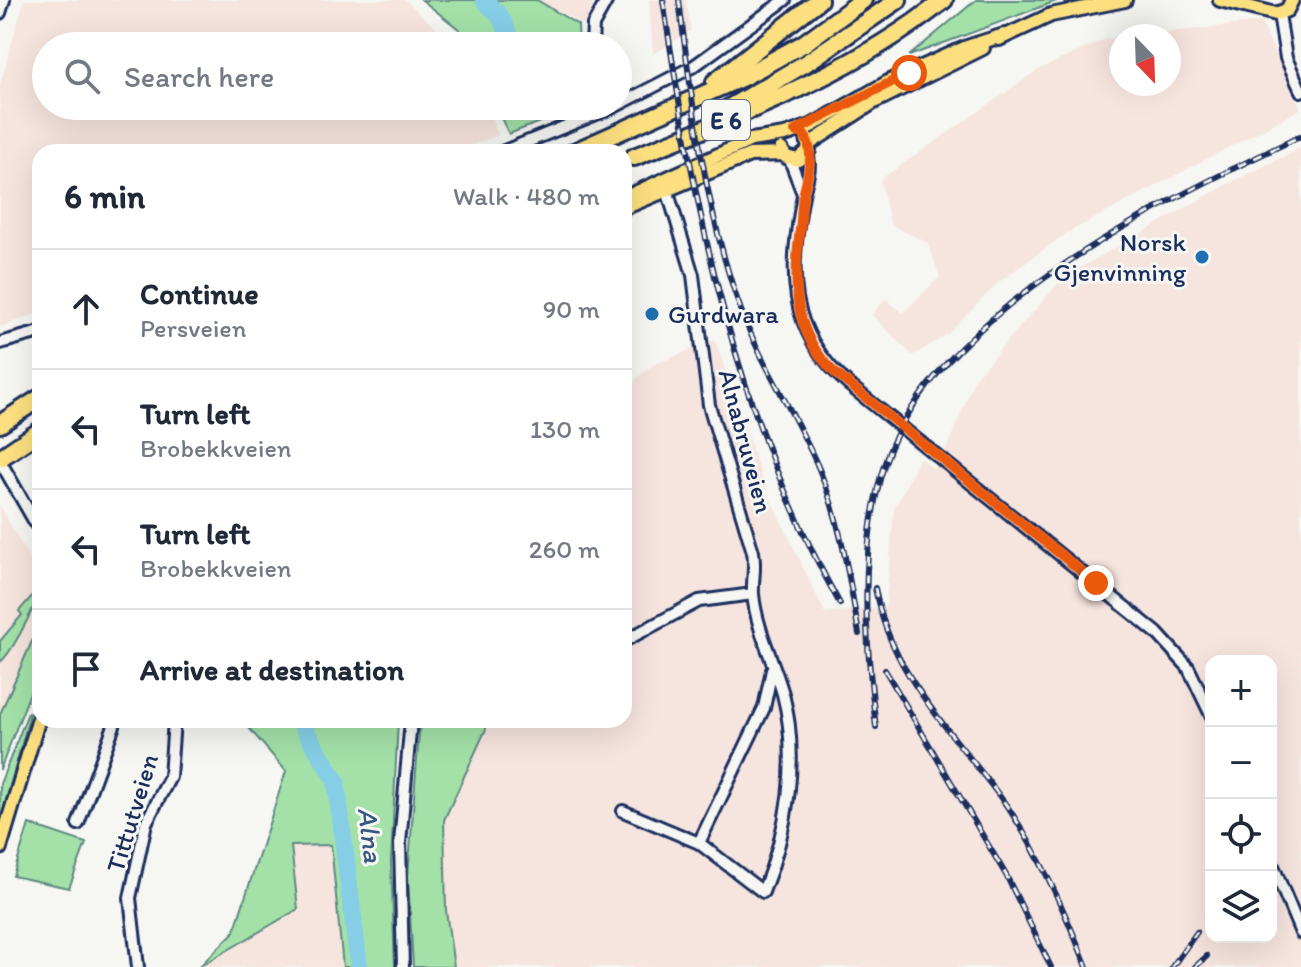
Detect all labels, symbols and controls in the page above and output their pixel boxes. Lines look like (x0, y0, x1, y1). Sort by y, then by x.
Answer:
north arrow (1109, 24, 1181, 96)
search box (32, 32, 632, 120)
icon: search (60, 54, 104, 98)
route start (891, 55, 927, 91)
text: Search here (124, 58, 274, 95)
road number: E 6 (702, 100, 750, 140)
text: 6 min (64, 176, 145, 217)
text: Walk · 480 m (453, 180, 600, 212)
place label: Norsk Gjenvinning (1053, 226, 1187, 288)
marker: Norsk Gjenvinning (1193, 248, 1211, 266)
text: Continue (140, 275, 259, 312)
icon: ahead (64, 287, 108, 331)
text: 90 m (543, 293, 600, 325)
place label: Gurdwara (668, 298, 779, 330)
marker: Gurdwara (643, 305, 661, 323)
text: Persveien (140, 312, 246, 344)
street label: Alnabruveien (711, 365, 781, 517)
text: Turn left (140, 395, 251, 432)
icon: left (64, 407, 108, 451)
text: 130 m (530, 413, 600, 445)
text: Brobekkveien (140, 432, 292, 464)
text: Turn left (140, 515, 251, 552)
icon: left (64, 527, 108, 571)
text: 260 m (529, 533, 600, 565)
text: Brobekkveien (140, 552, 292, 584)
route end (1078, 565, 1114, 601)
icon: arrive (64, 647, 108, 691)
text: Arrive at destination (140, 651, 404, 688)
map controls (1205, 655, 1277, 943)
button: + (1205, 655, 1277, 727)
button: − (1205, 727, 1277, 799)
street label: Tittutveien (99, 750, 165, 876)
button: locate (1205, 799, 1277, 871)
water label: Alna (351, 805, 391, 865)
button: layers (1205, 871, 1277, 943)

